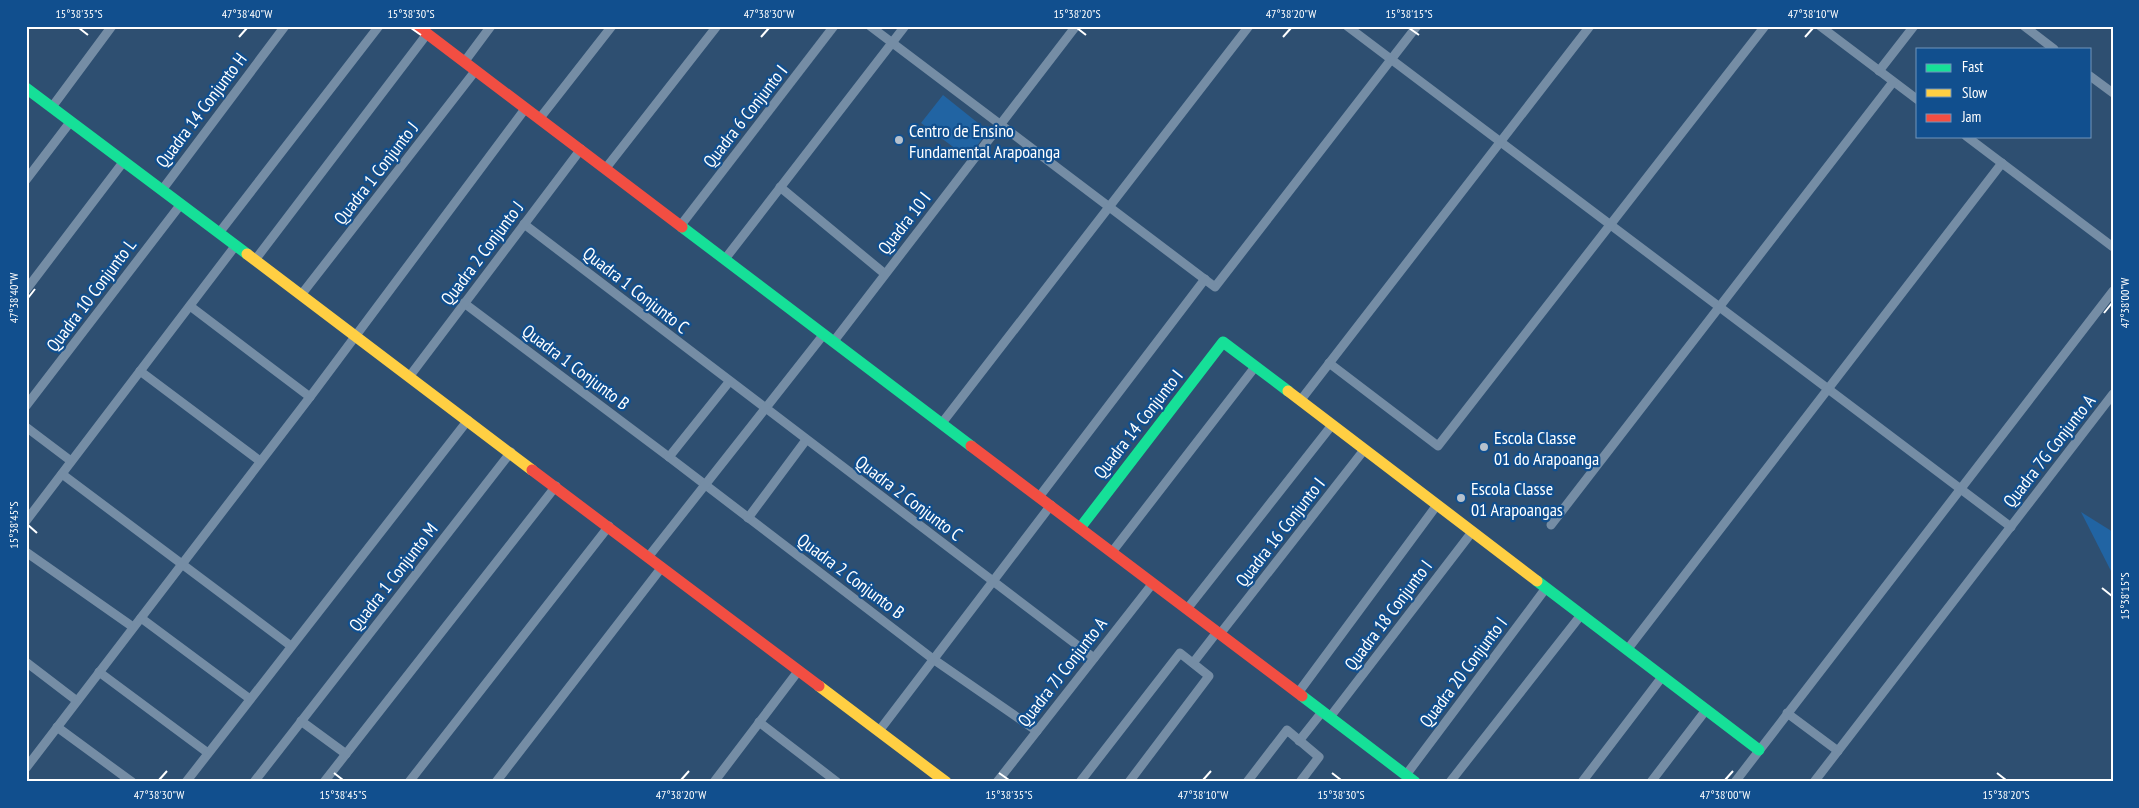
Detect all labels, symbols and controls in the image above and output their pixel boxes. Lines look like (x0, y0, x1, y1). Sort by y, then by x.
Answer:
text: 15°38'35"S (55, 6, 103, 21)
text: 47°38'40"W (222, 6, 272, 21)
text: 15°38'30"S (387, 6, 435, 21)
text: 47°38'30"W (744, 6, 794, 21)
text: 15°38'20"S (1053, 6, 1101, 21)
text: 47°38'20"W (1266, 6, 1316, 21)
text: 15°38'15"S (1385, 6, 1433, 21)
text: 47°38'10"W (1788, 6, 1838, 21)
street label: Quadra 14 Conjunto H (150, 48, 252, 172)
legend (1916, 48, 2092, 138)
text: Fast (1962, 57, 1983, 76)
street label: Quadra 6 Conjunto I (698, 60, 792, 172)
text: Slow (1962, 83, 1987, 102)
text: Jam (1961, 107, 1981, 126)
street label: Quadra 1 Conjunto J (329, 117, 423, 229)
place label: Centro de Ensino Fundamental Arapoanga (909, 119, 1060, 163)
marker: Centro de Ensino Fundamental Arapoanga (893, 134, 905, 146)
street label: Quadra 10 I (873, 187, 935, 259)
street label: Quadra 2 Conjunto J (435, 196, 529, 310)
street label: Quadra 10 Conjunto L (41, 234, 141, 356)
street label: Quadra 1 Conjunto C (578, 241, 694, 339)
text: 47°38'40"W (6, 273, 21, 323)
text: 47°38'00"W (2117, 278, 2132, 328)
street label: Quadra 1 Conjunto B (518, 319, 634, 415)
street label: Quadra 14 Conjunto I (1088, 365, 1188, 483)
street label: Quadra 7G Conjunto A (1998, 390, 2100, 512)
place label: Escola Classe 01 do Arapoanga (1494, 426, 1599, 470)
marker: Escola Classe 01 do Arapoanga (1478, 441, 1490, 453)
street label: Quadra 2 Conjunto C (851, 450, 967, 546)
street label: Quadra 16 Conjunto I (1230, 473, 1330, 591)
place label: Escola Classe 01 Arapoangas (1471, 477, 1563, 521)
marker: Escola Classe 01 Arapoangas (1455, 492, 1467, 504)
text: 15°38'45"S (6, 501, 21, 549)
street label: Quadra 1 Conjunto M (343, 518, 443, 636)
street label: Quadra 2 Conjunto B (793, 528, 909, 624)
street label: Quadra 18 Conjunto I (1339, 555, 1437, 675)
text: 15°38'15"S (2117, 572, 2132, 620)
street label: Quadra 7J Conjunto A (1012, 612, 1112, 731)
street label: Quadra 20 Conjunto I (1414, 612, 1512, 732)
text: 47°38'30"W (134, 787, 184, 802)
text: 15°38'45"S (319, 787, 367, 802)
text: 47°38'20"W (656, 787, 706, 802)
text: 15°38'35"S (985, 787, 1033, 802)
text: 47°38'10"W (1178, 787, 1228, 802)
text: 15°38'30"S (1317, 787, 1365, 802)
text: 47°38'00"W (1700, 787, 1750, 802)
text: 15°38'20"S (1982, 787, 2030, 802)

